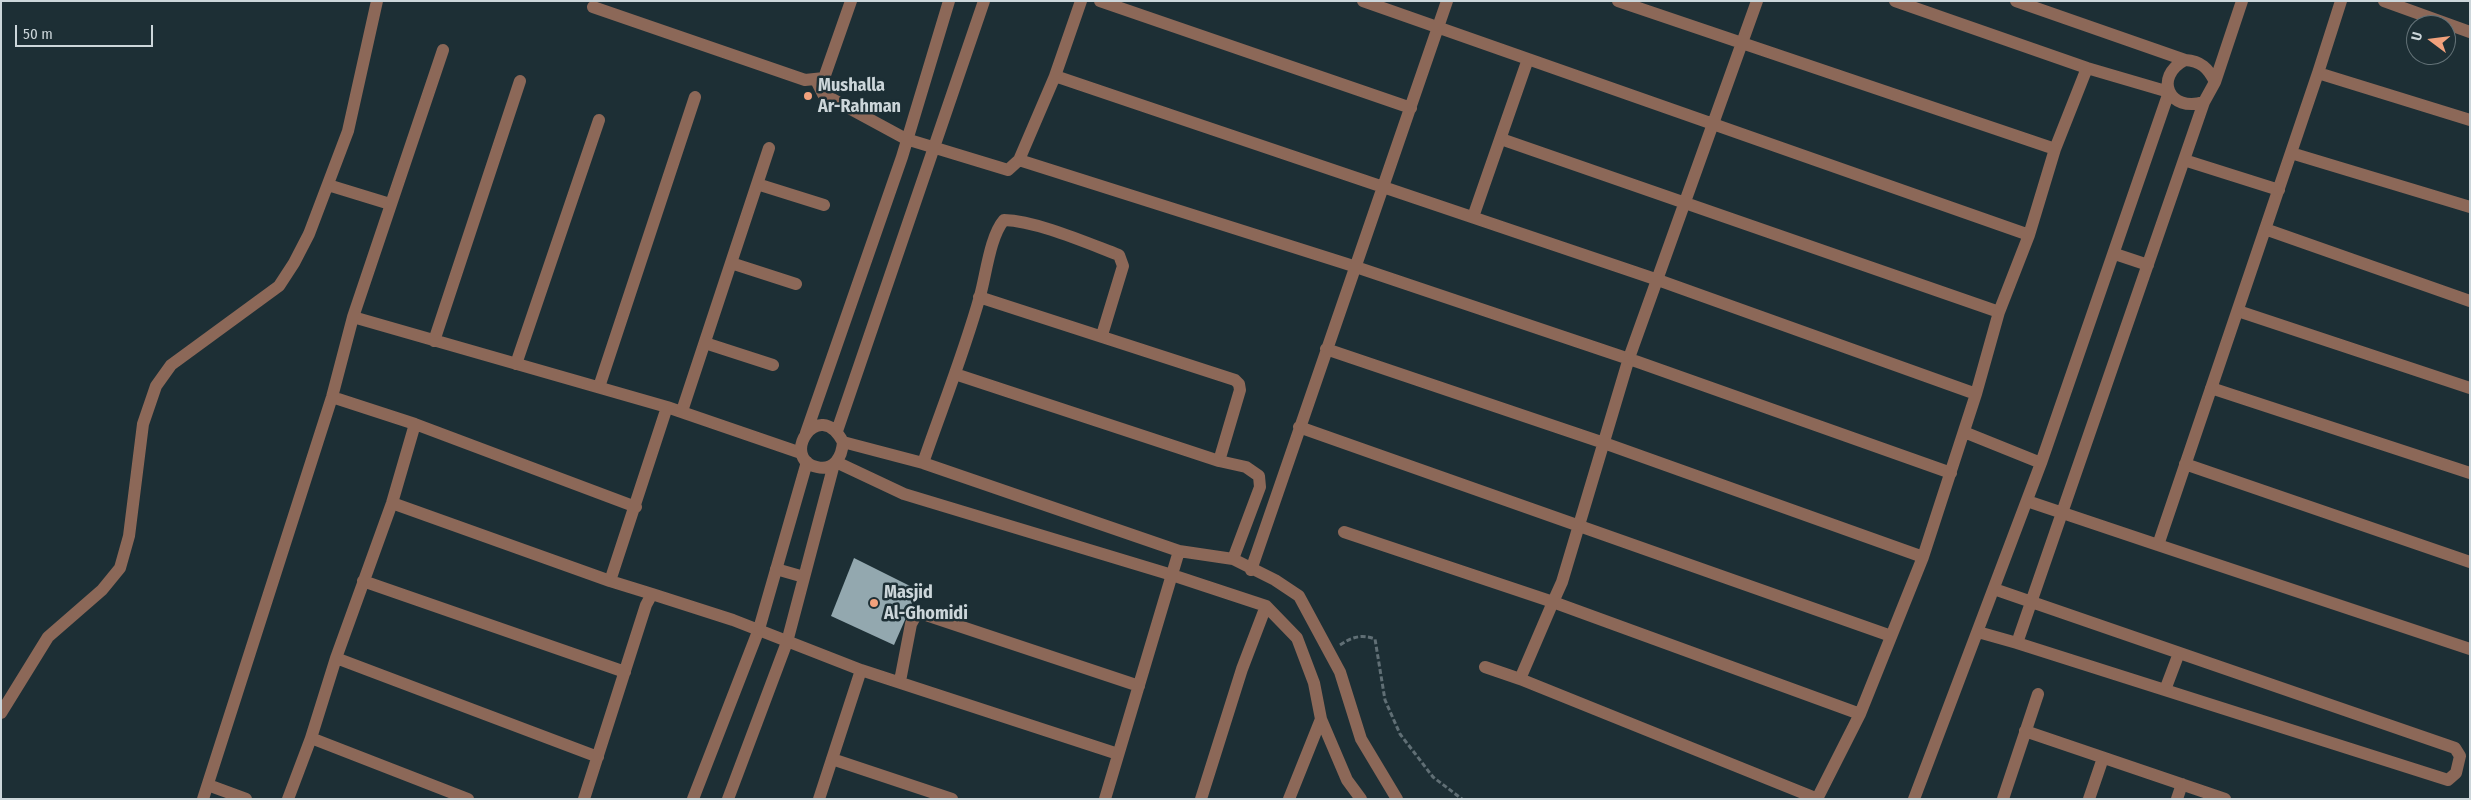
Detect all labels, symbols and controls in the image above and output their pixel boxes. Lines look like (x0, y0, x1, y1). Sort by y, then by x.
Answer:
scale bar (18, 15, 155, 47)
north arrow (2406, 15, 2456, 65)
text: 50 m (23, 25, 53, 43)
text: U (2408, 30, 2426, 42)
place label: Mushalla Ar-Rahman (818, 75, 901, 118)
marker: Mushalla Ar-Rahman (802, 90, 814, 102)
place label: Masjid Al-Ghomidi (884, 582, 968, 624)
marker: Masjid Al-Ghomidi (868, 597, 880, 609)

